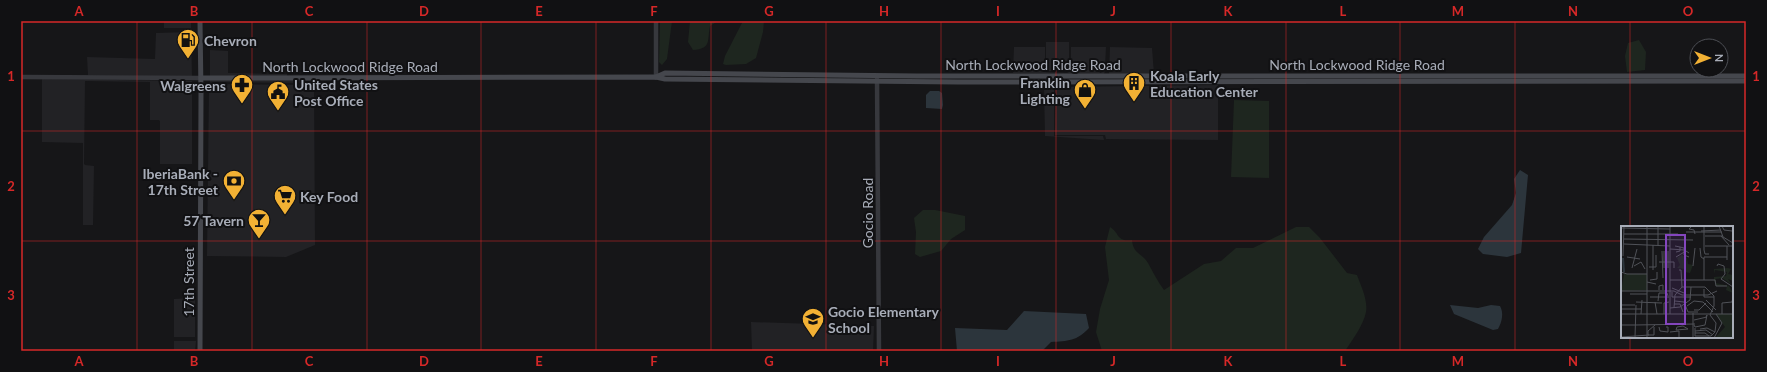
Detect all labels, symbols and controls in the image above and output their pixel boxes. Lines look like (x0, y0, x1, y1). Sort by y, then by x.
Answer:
text: A (73, 3, 84, 19)
text: B (190, 3, 199, 19)
text: C (305, 3, 314, 19)
text: D (419, 3, 429, 19)
text: E (535, 3, 543, 19)
text: F (650, 3, 658, 19)
text: G (764, 3, 774, 19)
text: H (879, 3, 889, 19)
text: I (996, 3, 1000, 19)
text: J (1110, 3, 1116, 19)
text: K (1224, 3, 1234, 19)
text: L (1340, 3, 1347, 19)
text: M (1452, 3, 1464, 19)
text: N (1568, 3, 1578, 19)
text: O (1683, 3, 1694, 19)
fuel station icon: Chevron (175, 27, 201, 60)
place label: Chevron (204, 32, 257, 49)
north arrow (1689, 38, 1729, 78)
text: N (1713, 54, 1726, 62)
street label: North Lockwood Ridge Road (945, 56, 1121, 73)
street label: North Lockwood Ridge Road (1269, 56, 1445, 73)
street label: North Lockwood Ridge Road (262, 58, 438, 75)
place label: Koala Early Education Center (1150, 67, 1259, 100)
text: 1 (7, 68, 15, 84)
text: 1 (1752, 68, 1760, 84)
building icon: Koala Early Education Center (1121, 70, 1147, 103)
pharmacy icon: Walgreens (229, 72, 255, 105)
place label: Franklin Lighting (1020, 74, 1071, 107)
place label: United States Post Office (294, 76, 378, 109)
place label: Walgreens (160, 77, 226, 94)
shop icon: Franklin Lighting (1072, 77, 1098, 110)
public building icon: United States Post Office (265, 79, 291, 112)
place label: IberiaBank - 17th Street (143, 165, 219, 198)
bank icon: IberiaBank - 17th Street (221, 168, 247, 201)
text: 2 (7, 178, 15, 194)
street label: Gocio Road (859, 178, 876, 248)
text: 2 (1752, 178, 1760, 194)
supermarket icon: Key Food (272, 183, 298, 216)
place label: Key Food (300, 188, 358, 205)
bar icon: 57 Tavern (246, 207, 272, 240)
place label: 57 Tavern (183, 212, 244, 229)
inset map (1621, 226, 1733, 338)
street label: 17th Street (180, 247, 197, 317)
text: 3 (7, 287, 15, 303)
text: 3 (1752, 287, 1760, 303)
place label: Gocio Elementary School (828, 303, 939, 336)
school or university icon: Gocio Elementary School (800, 306, 826, 339)
text: A (73, 353, 84, 369)
text: B (190, 353, 199, 369)
text: C (305, 353, 314, 369)
text: D (419, 353, 429, 369)
text: E (535, 353, 543, 369)
text: F (650, 353, 658, 369)
text: G (764, 353, 774, 369)
text: H (879, 353, 889, 369)
text: I (996, 353, 1000, 369)
text: J (1110, 353, 1116, 369)
text: K (1224, 353, 1234, 369)
text: L (1340, 353, 1347, 369)
text: M (1452, 353, 1464, 369)
text: N (1568, 353, 1578, 369)
text: O (1683, 353, 1694, 369)

